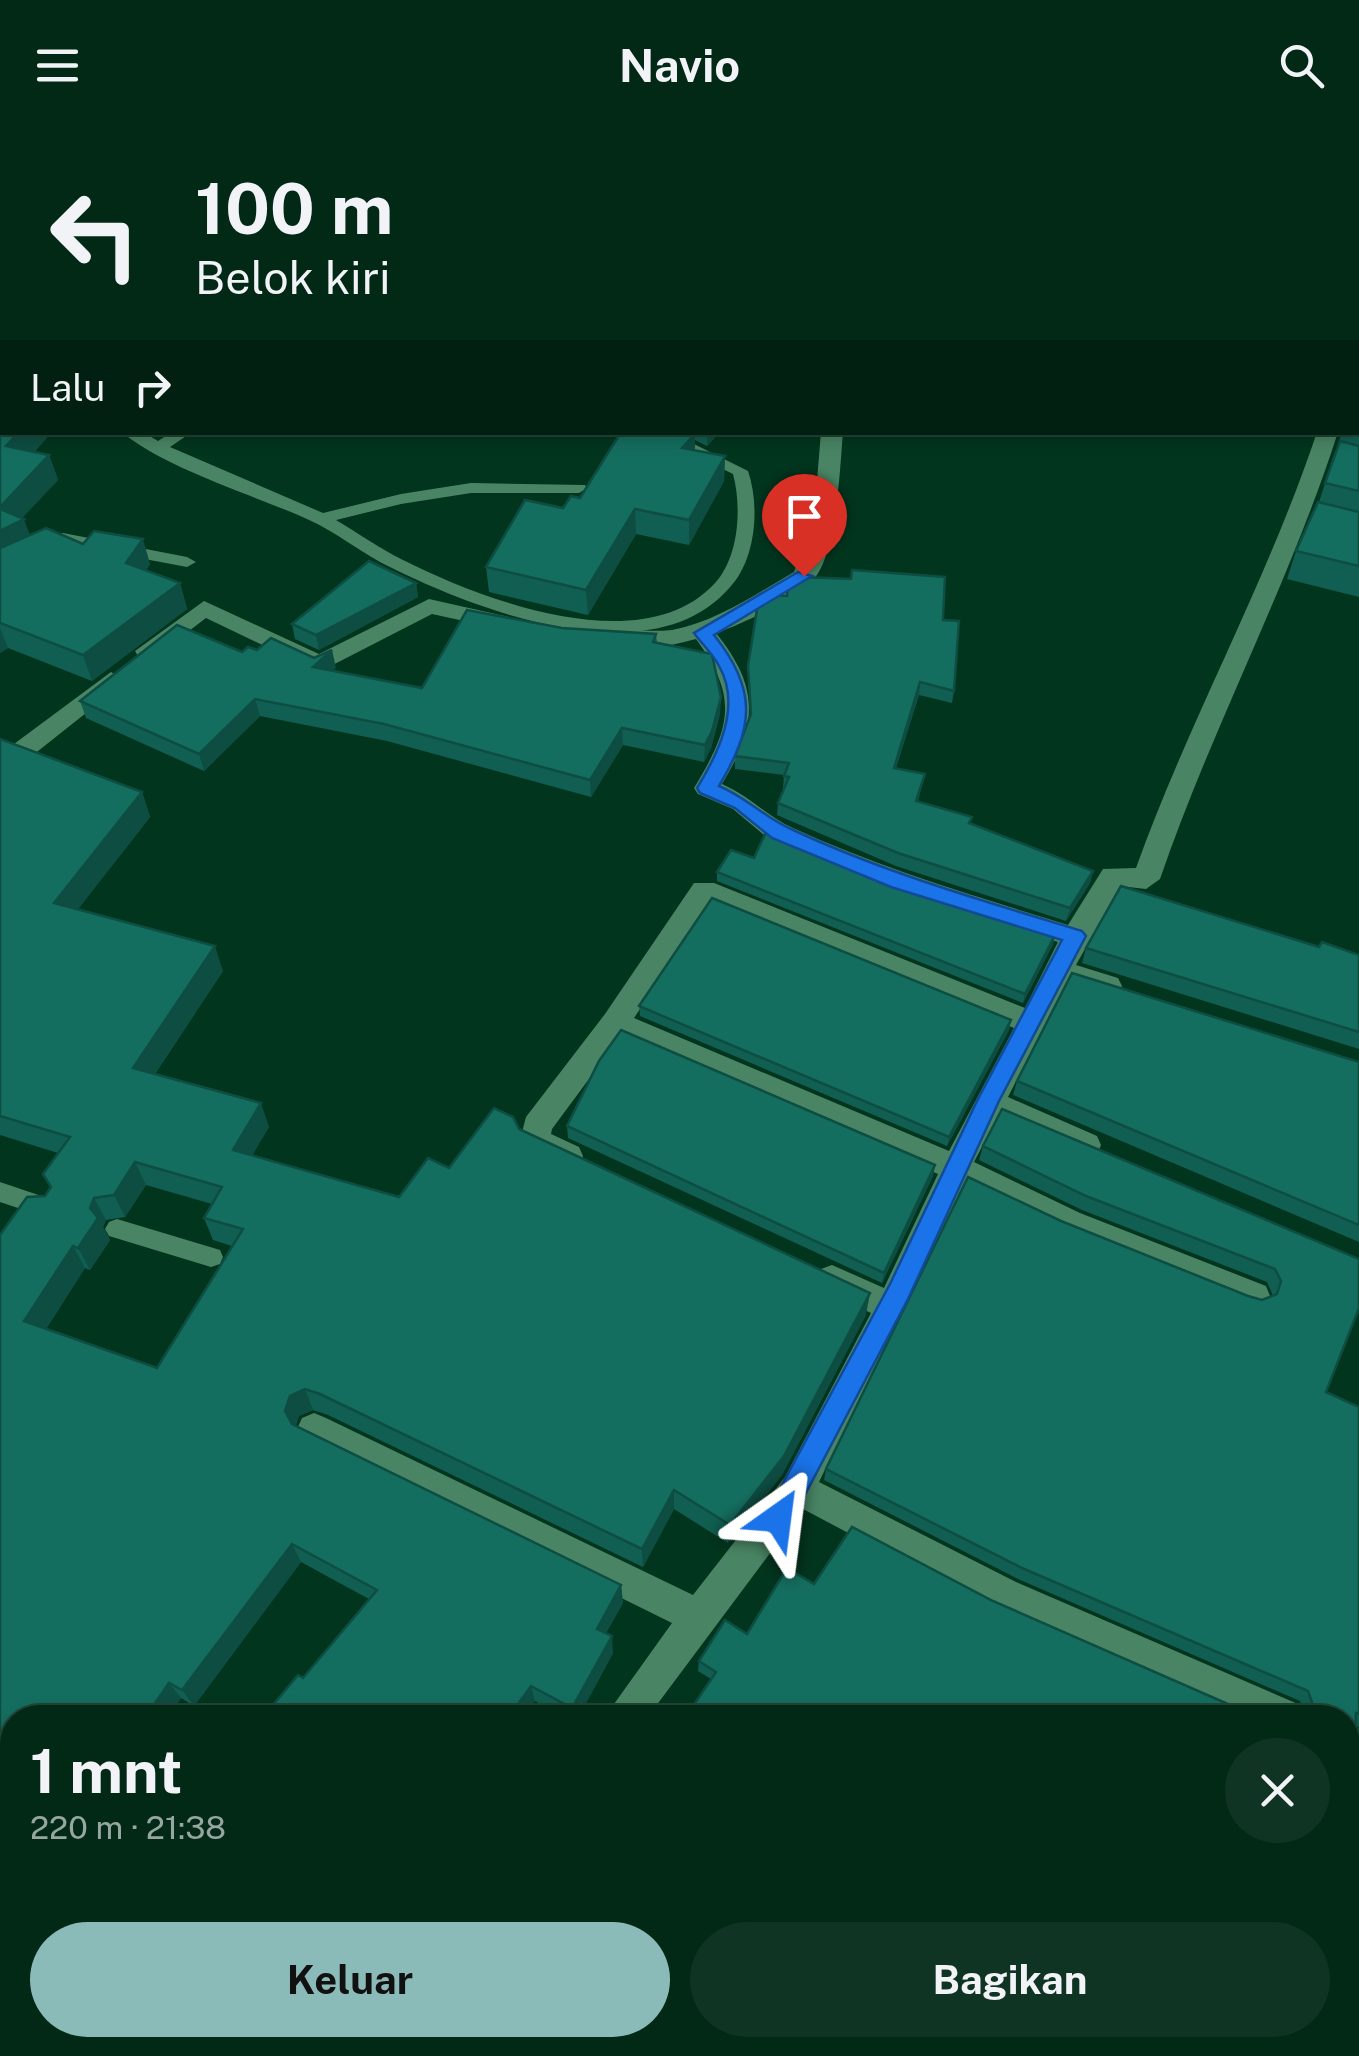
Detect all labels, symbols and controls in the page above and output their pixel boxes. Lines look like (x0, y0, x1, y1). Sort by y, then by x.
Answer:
icon: menu (30, 38, 85, 93)
icon: search (1274, 38, 1329, 93)
text: Navio (619, 39, 740, 92)
text: 100 m (195, 167, 393, 250)
icon: left (30, 170, 160, 300)
text: Belok kiri (195, 251, 390, 304)
icon: right (125, 360, 180, 415)
text: Lalu (30, 365, 105, 410)
pin (762, 474, 847, 577)
icon: arrive (777, 489, 832, 544)
position arrow (726, 1466, 830, 1570)
text: 1 mnt (30, 1736, 182, 1807)
button: close (1225, 1738, 1330, 1843)
text: 220 m · 21:38 (30, 1809, 226, 1846)
button: Keluar (30, 1922, 670, 2037)
button: Bagikan (690, 1922, 1330, 2037)

